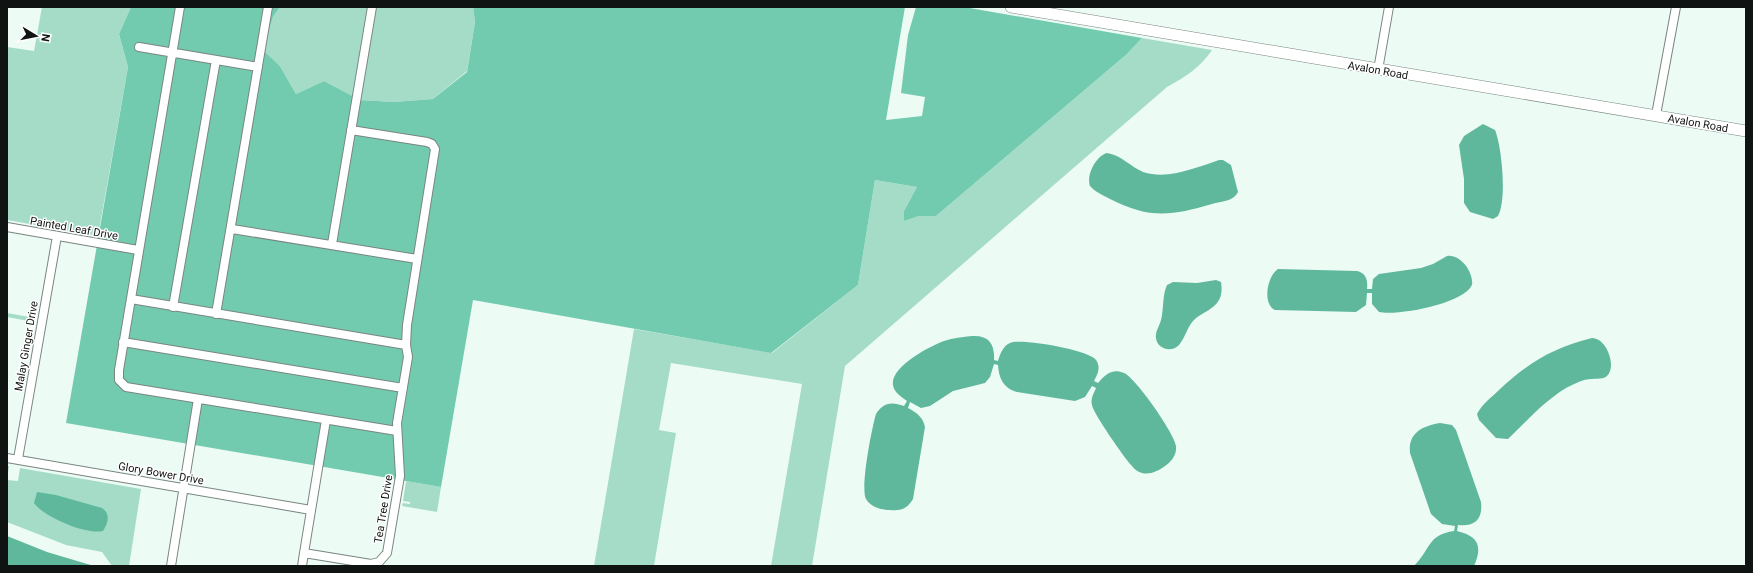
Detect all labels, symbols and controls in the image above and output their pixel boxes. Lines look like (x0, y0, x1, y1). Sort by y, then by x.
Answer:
north arrow (16, 16, 56, 56)
text: N (38, 33, 52, 43)
street label: Avalon Road (1347, 59, 1409, 82)
street label: Avalon Road (1667, 112, 1729, 135)
street label: Painted Leaf Drive (29, 214, 119, 243)
street label: Malay Ginger Drive (12, 300, 41, 392)
street label: Glory Bower Drive (117, 460, 205, 487)
street label: Tea Tree Drive (372, 474, 395, 544)

